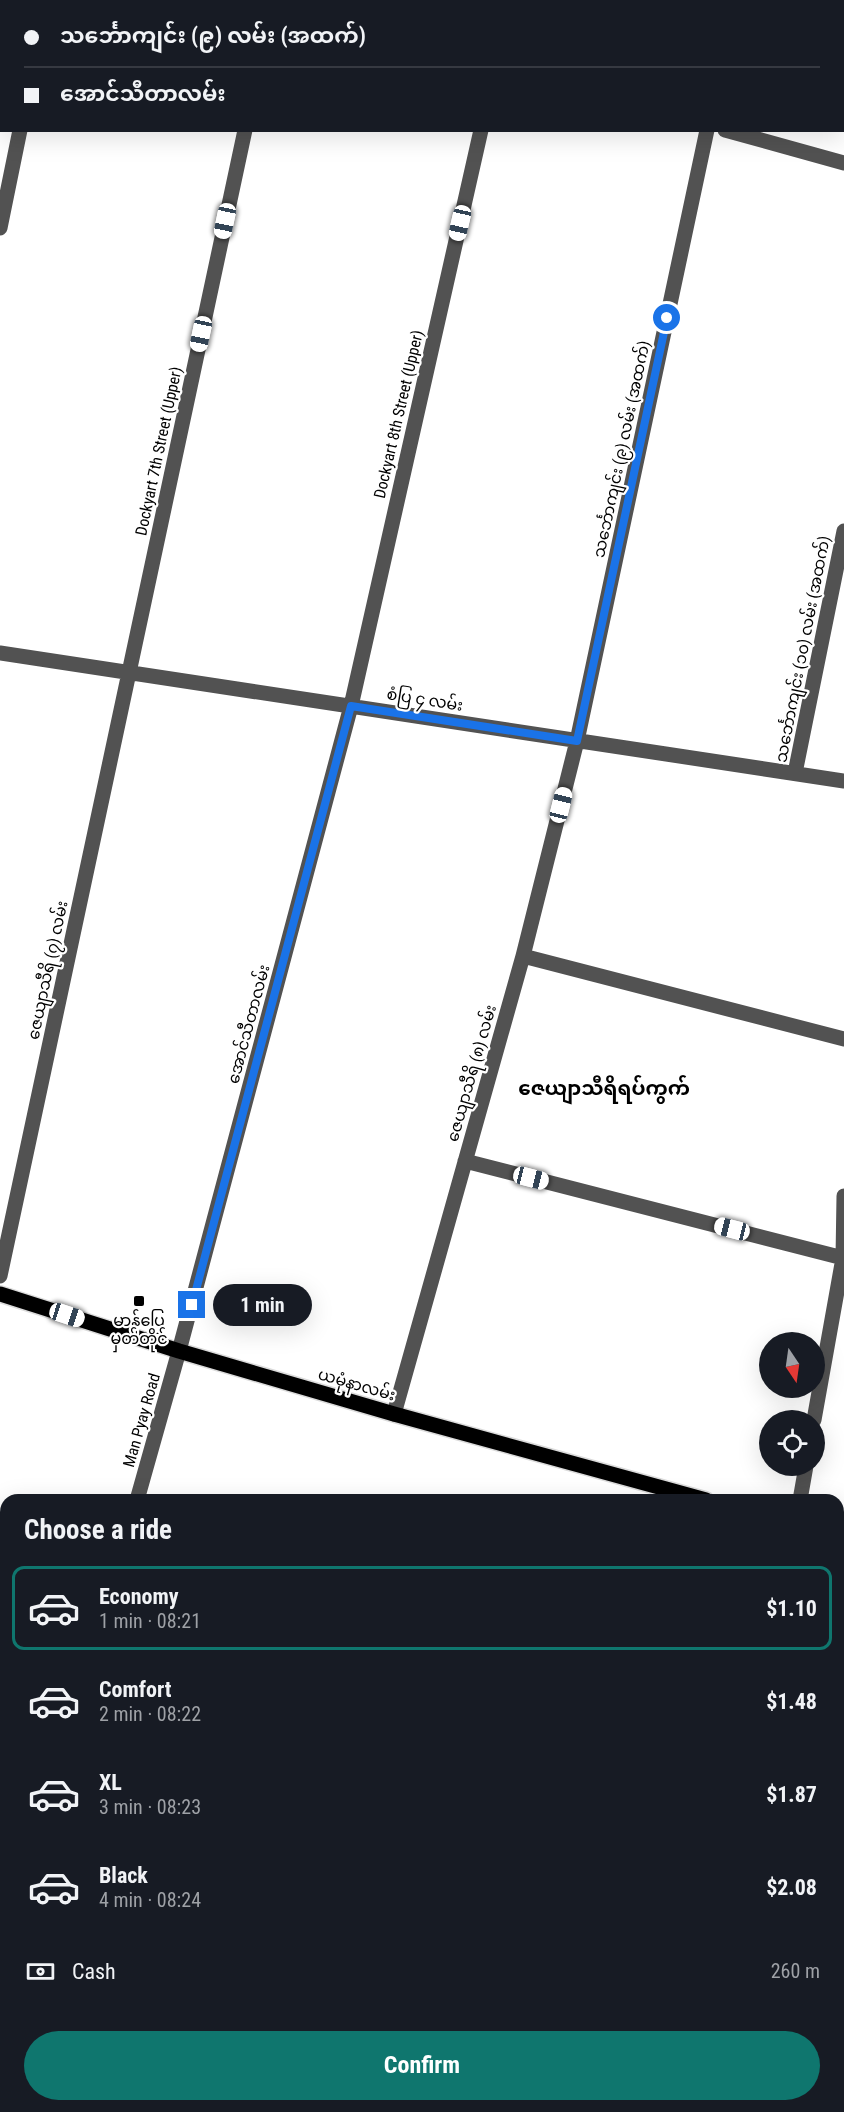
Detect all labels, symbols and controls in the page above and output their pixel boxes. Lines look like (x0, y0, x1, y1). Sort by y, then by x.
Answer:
text: သင်္ဘောကျင်း (၉) လမ်း (အထက်) (60, 23, 366, 48)
text: အောင်သီတာလမ်း (60, 81, 226, 106)
car (212, 202, 238, 240)
car (447, 203, 473, 243)
route start (653, 304, 680, 331)
car (188, 315, 214, 353)
street label: Dockyart 8th Street (Upper) (370, 328, 427, 500)
street label: သင်္ဘောကျင်း (၉) လမ်း (အထက်) (587, 338, 658, 560)
street label: Dockyart 7th Street (Upper) (131, 365, 186, 537)
street label: သင်္ဘောကျင်း (၁၀) လမ်း (အထက်) (769, 534, 838, 765)
street label: စံပြ ၄ လမ်း (385, 682, 465, 719)
car (548, 785, 574, 825)
street label: ဇေယျာသီရိ (၇) လမ်း (22, 899, 75, 1042)
street label: အောင်သီတာလမ်း (222, 962, 273, 1086)
street label: ဇေယျာသီရိ (၈) လမ်း (441, 1002, 504, 1145)
district label: ဇေယျာသီရိရပ်ကွက် (518, 1075, 690, 1105)
car (511, 1165, 551, 1191)
car (712, 1216, 752, 1242)
callout: 1 min (213, 1284, 312, 1326)
route end (178, 1291, 205, 1318)
text: 1 min (240, 1293, 285, 1317)
marker: မာန်ပြေ မှတ်တိုင် (132, 1294, 146, 1308)
car (47, 1301, 87, 1329)
place label: မာန်ပြေ မှတ်တိုင် (110, 1309, 168, 1353)
north arrow (759, 1332, 825, 1398)
map controls (759, 1332, 825, 1476)
street label: ယမုံနာလမ်း (315, 1362, 398, 1409)
street label: Man Pyay Road (119, 1371, 164, 1469)
button: locate (759, 1410, 825, 1476)
text: Choose a ride (24, 1514, 172, 1546)
icon: car (27, 1581, 81, 1635)
text: Economy (99, 1584, 179, 1609)
text: $1.10 (766, 1596, 817, 1621)
text: 1 min · 08:21 (99, 1609, 201, 1633)
icon: car (27, 1674, 81, 1728)
text: Comfort (99, 1677, 172, 1702)
text: $1.48 (766, 1689, 817, 1714)
text: 2 min · 08:22 (99, 1702, 201, 1726)
icon: car (27, 1767, 81, 1821)
text: XL (99, 1770, 122, 1795)
text: $1.87 (766, 1782, 817, 1807)
text: 3 min · 08:23 (99, 1795, 201, 1819)
icon: car (27, 1860, 81, 1914)
text: Black (99, 1863, 148, 1888)
text: $2.08 (766, 1875, 817, 1900)
text: 4 min · 08:24 (99, 1888, 201, 1912)
icon: cash (24, 1955, 57, 1988)
text: Cash (72, 1959, 116, 1984)
text: 260 m (771, 1959, 820, 1983)
button: Confirm (24, 2031, 820, 2100)

